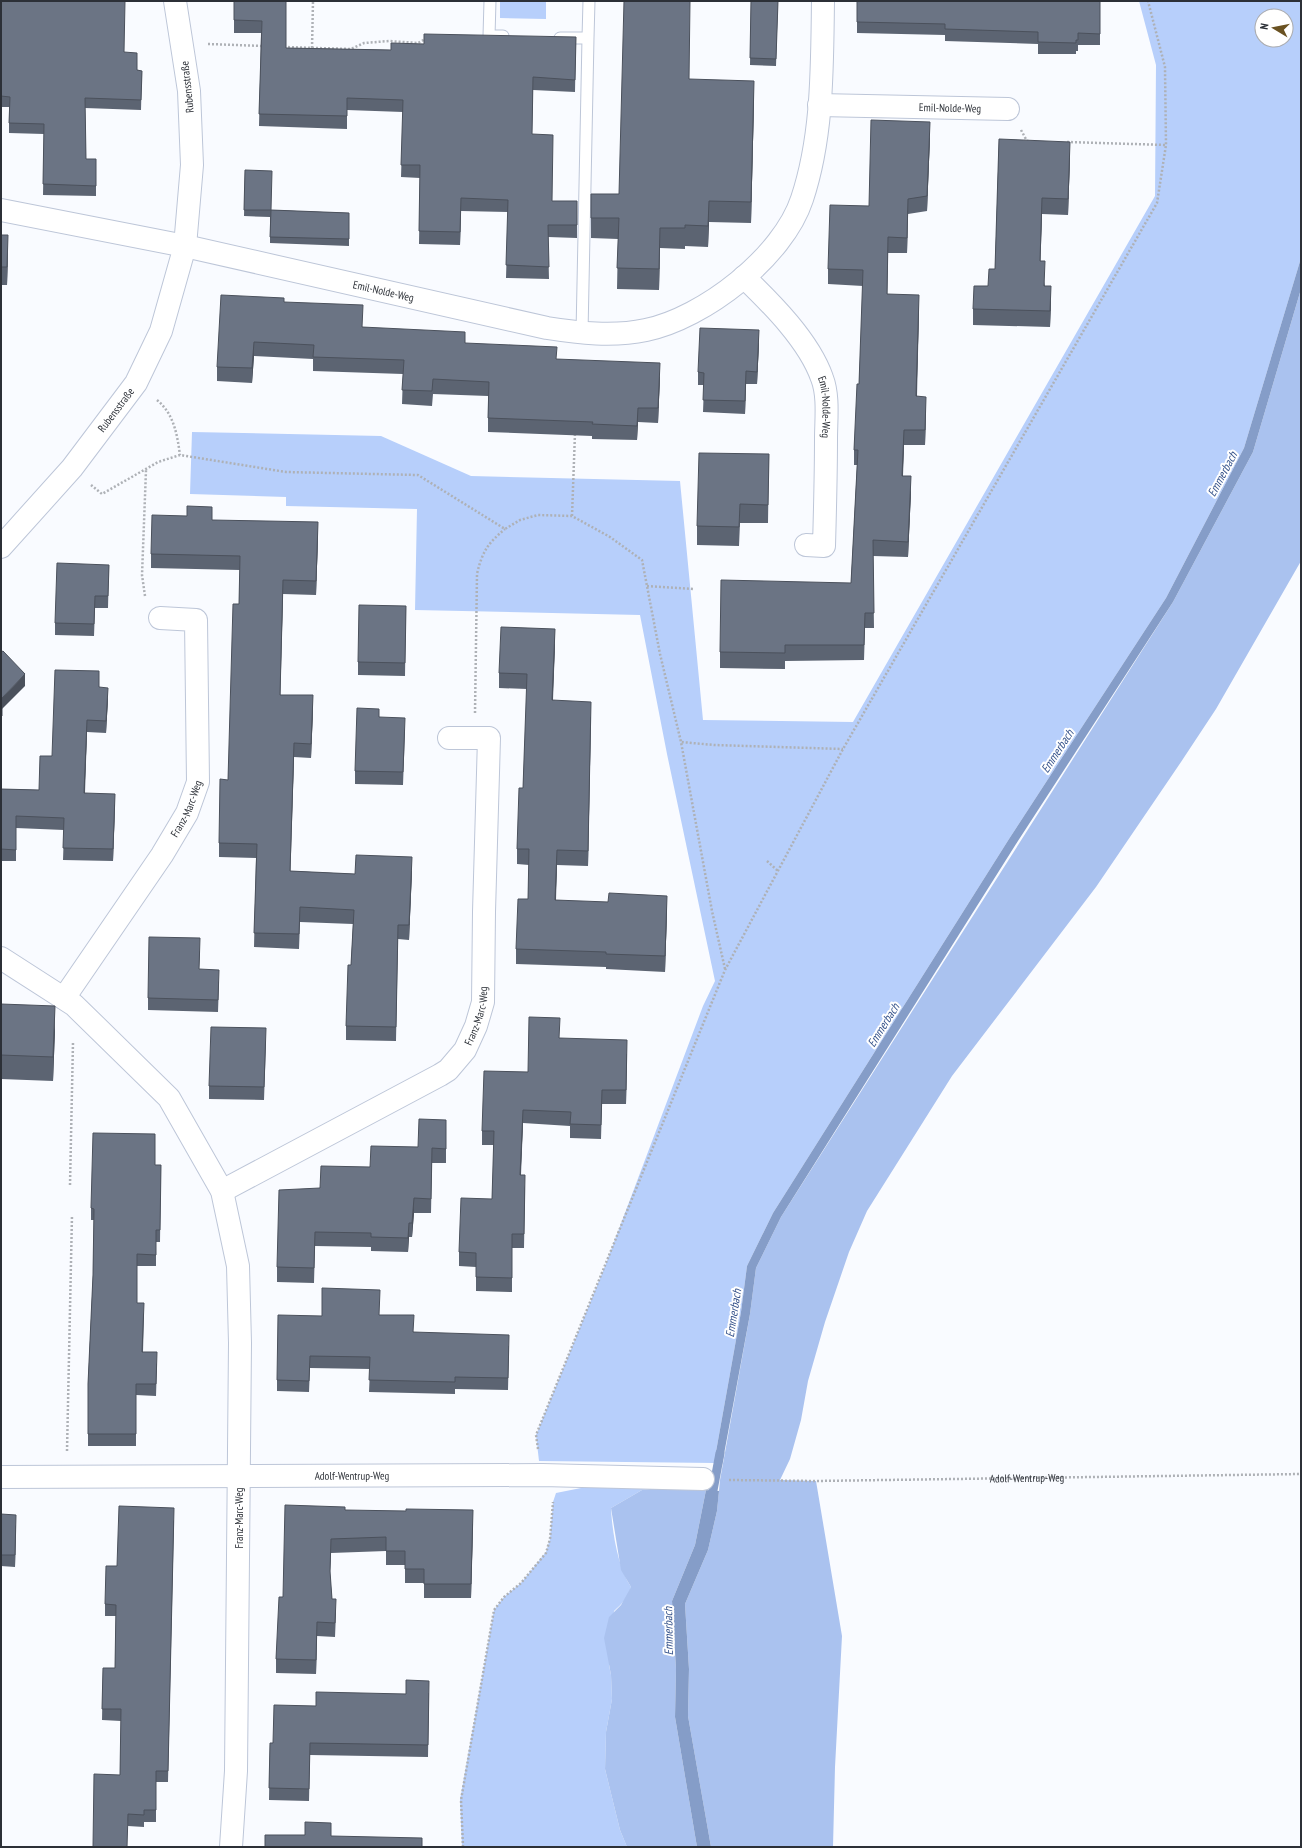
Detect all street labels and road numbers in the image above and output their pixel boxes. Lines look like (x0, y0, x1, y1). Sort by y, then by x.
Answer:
street label: Rubensstraße (177, 60, 197, 114)
street label: Emil-Nolde-Weg (919, 100, 981, 115)
street label: Emil-Nolde-Weg (352, 277, 416, 305)
street label: Emil-Nolde-Weg (815, 374, 834, 438)
street label: Rubensstraße (95, 384, 137, 435)
street label: Franz-Marc-Weg (167, 778, 205, 840)
street label: Franz-Marc-Weg (461, 986, 490, 1048)
street label: Adolf-Wentrup-Weg (315, 1469, 390, 1483)
street label: Adolf-Wentrup-Weg (990, 1470, 1065, 1485)
street label: Franz-Marc-Weg (232, 1487, 246, 1548)

